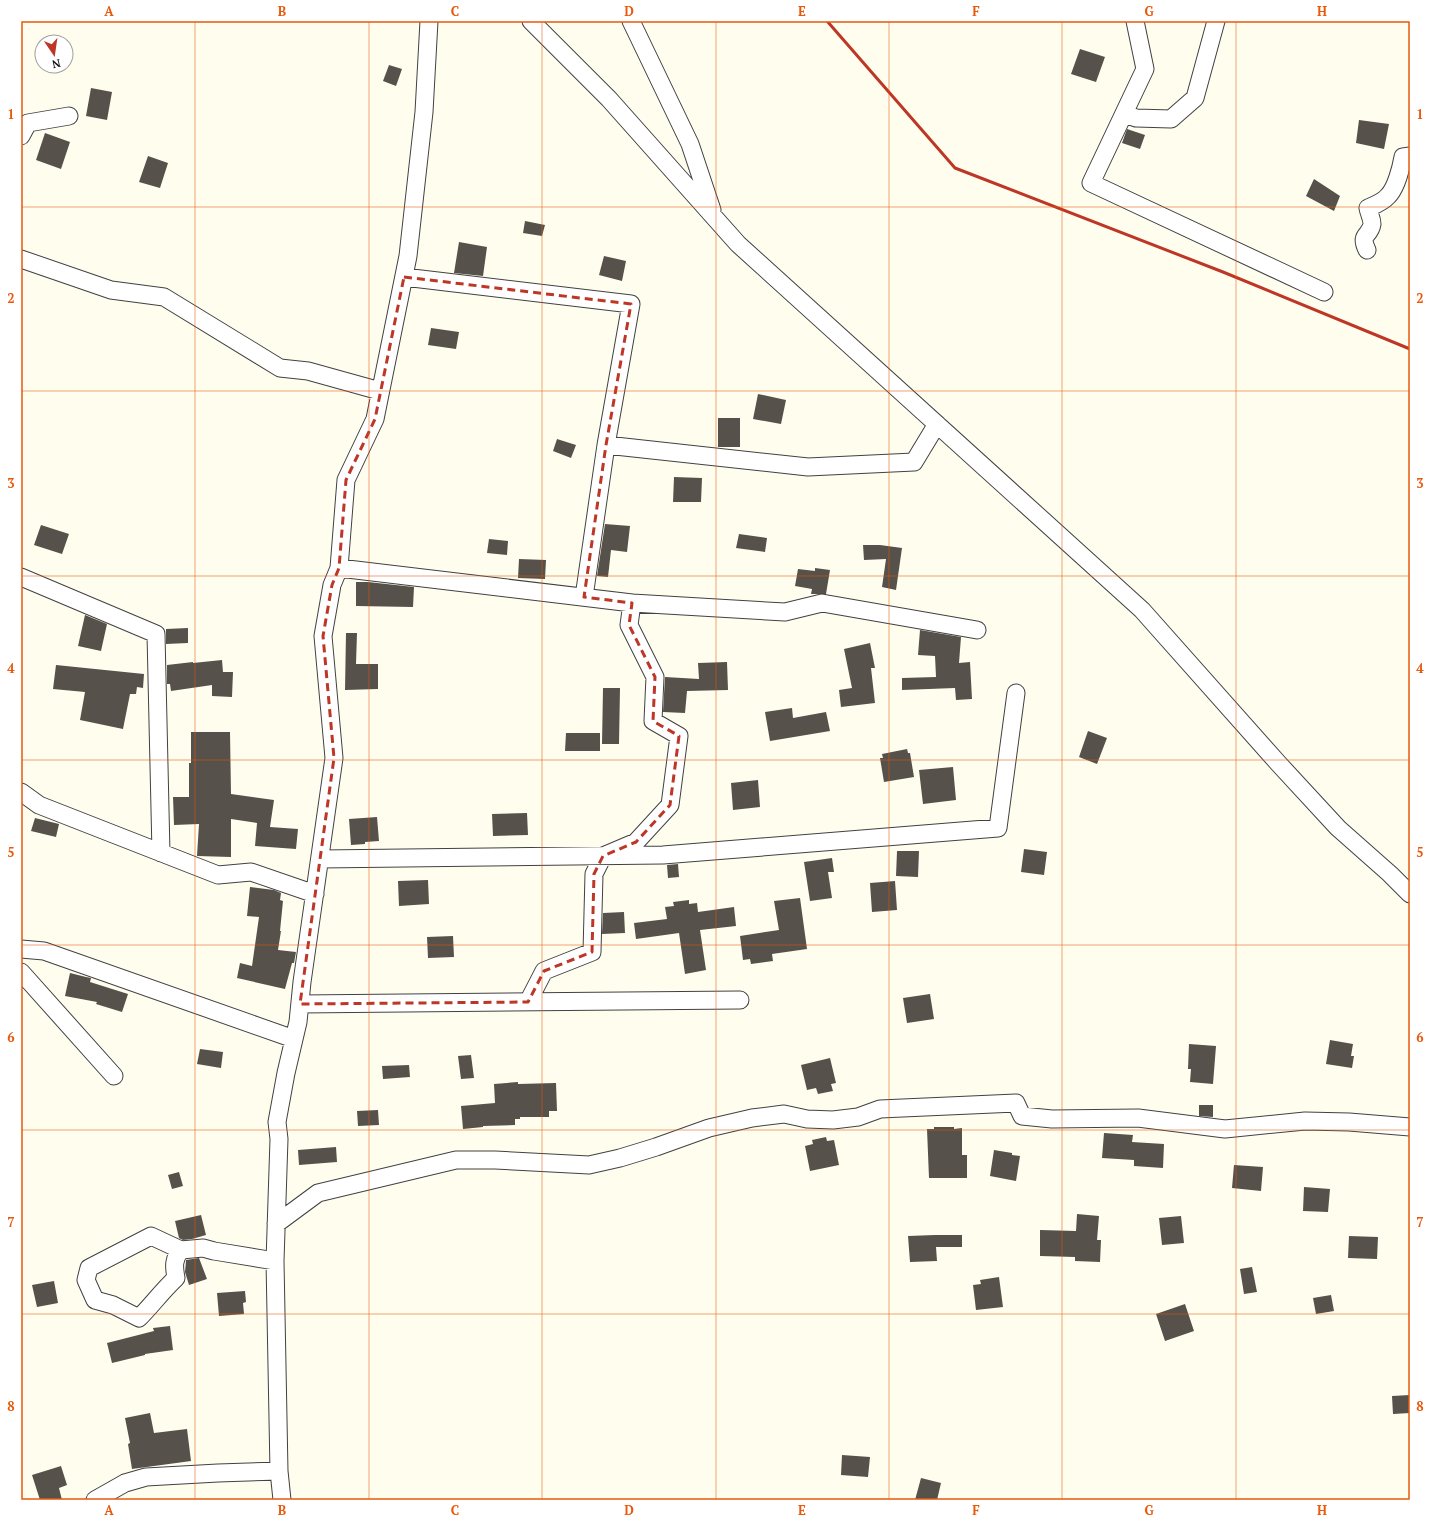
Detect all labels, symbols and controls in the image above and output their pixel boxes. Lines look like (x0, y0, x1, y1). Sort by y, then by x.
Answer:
text: A (104, 2, 114, 20)
text: B (278, 2, 286, 20)
text: C (451, 2, 459, 20)
text: D (624, 2, 634, 20)
text: E (798, 2, 806, 20)
text: F (972, 2, 980, 20)
text: G (1144, 2, 1154, 20)
text: H (1317, 2, 1327, 20)
north arrow (34, 34, 74, 74)
text: N (50, 56, 62, 72)
text: 1 (7, 105, 15, 123)
text: 1 (1416, 105, 1424, 123)
text: 2 (7, 289, 15, 307)
text: 2 (1416, 289, 1424, 307)
text: 3 (7, 474, 15, 492)
text: 3 (1416, 474, 1424, 492)
text: 4 (7, 659, 15, 677)
text: 4 (1416, 659, 1424, 677)
text: 5 (7, 843, 15, 861)
text: 5 (1416, 843, 1424, 861)
text: 6 (7, 1028, 15, 1046)
text: 6 (1416, 1028, 1424, 1046)
text: 7 (7, 1213, 15, 1231)
text: 7 (1416, 1213, 1424, 1231)
text: 8 (7, 1397, 15, 1415)
text: 8 (1416, 1397, 1424, 1415)
text: A (104, 1501, 114, 1519)
text: B (278, 1501, 286, 1519)
text: C (451, 1501, 459, 1519)
text: D (624, 1501, 634, 1519)
text: E (798, 1501, 806, 1519)
text: F (972, 1501, 980, 1519)
text: G (1144, 1501, 1154, 1519)
text: H (1317, 1501, 1327, 1519)

